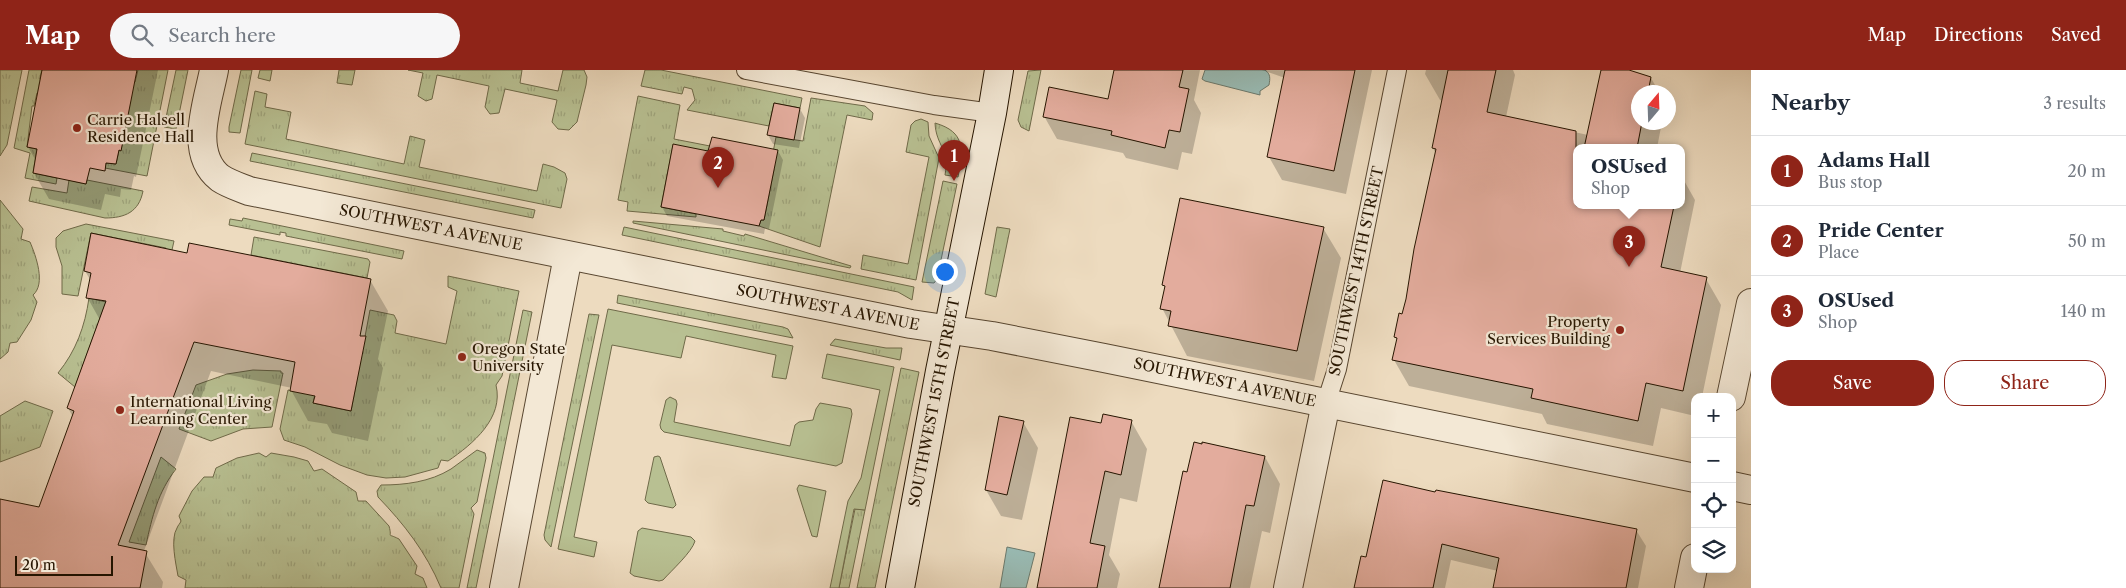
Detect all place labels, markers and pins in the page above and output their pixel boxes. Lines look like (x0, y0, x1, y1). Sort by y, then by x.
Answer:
place label: Carrie Halsell Residence Hall (87, 110, 195, 146)
marker: Carrie Halsell Residence Hall (71, 122, 83, 134)
pin: 1 (938, 140, 970, 181)
pin: 2 (702, 147, 734, 188)
pin: 3 (1613, 226, 1645, 267)
place label: Property Services Building (1487, 312, 1611, 348)
marker: Property Services Building (1614, 324, 1626, 336)
place label: Oregon State University (472, 339, 565, 375)
marker: Oregon State University (456, 351, 468, 363)
place label: International Living Learning Center (130, 392, 271, 428)
marker: International Living Learning Center (114, 404, 126, 416)

